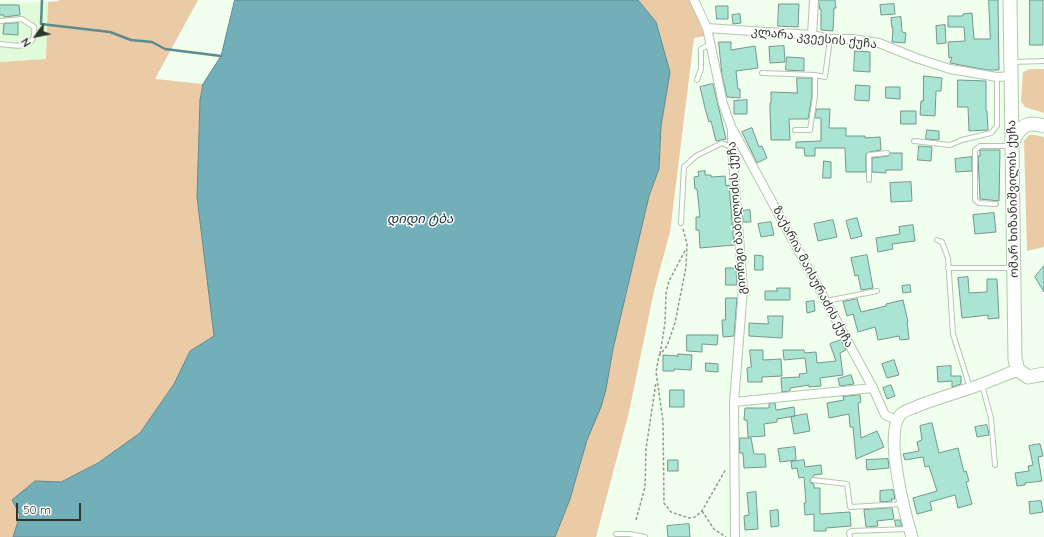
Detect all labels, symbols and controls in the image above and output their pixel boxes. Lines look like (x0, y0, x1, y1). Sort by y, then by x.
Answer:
north arrow (16, 16, 56, 56)
street label: კლარა კვეესის ქუჩა (750, 24, 878, 52)
text: N (18, 35, 34, 50)
street label: ომარ ხიზანიშვილის ქუჩა (1004, 120, 1022, 278)
street label: გიორგი ბაბილოძის ქუჩა (724, 141, 750, 295)
street label: ზაქარია მაისურაძის ქუჩა (770, 204, 856, 350)
water label: დიდი ტბა (387, 211, 453, 227)
scale bar (18, 495, 83, 521)
text: 50 m (23, 502, 51, 517)

